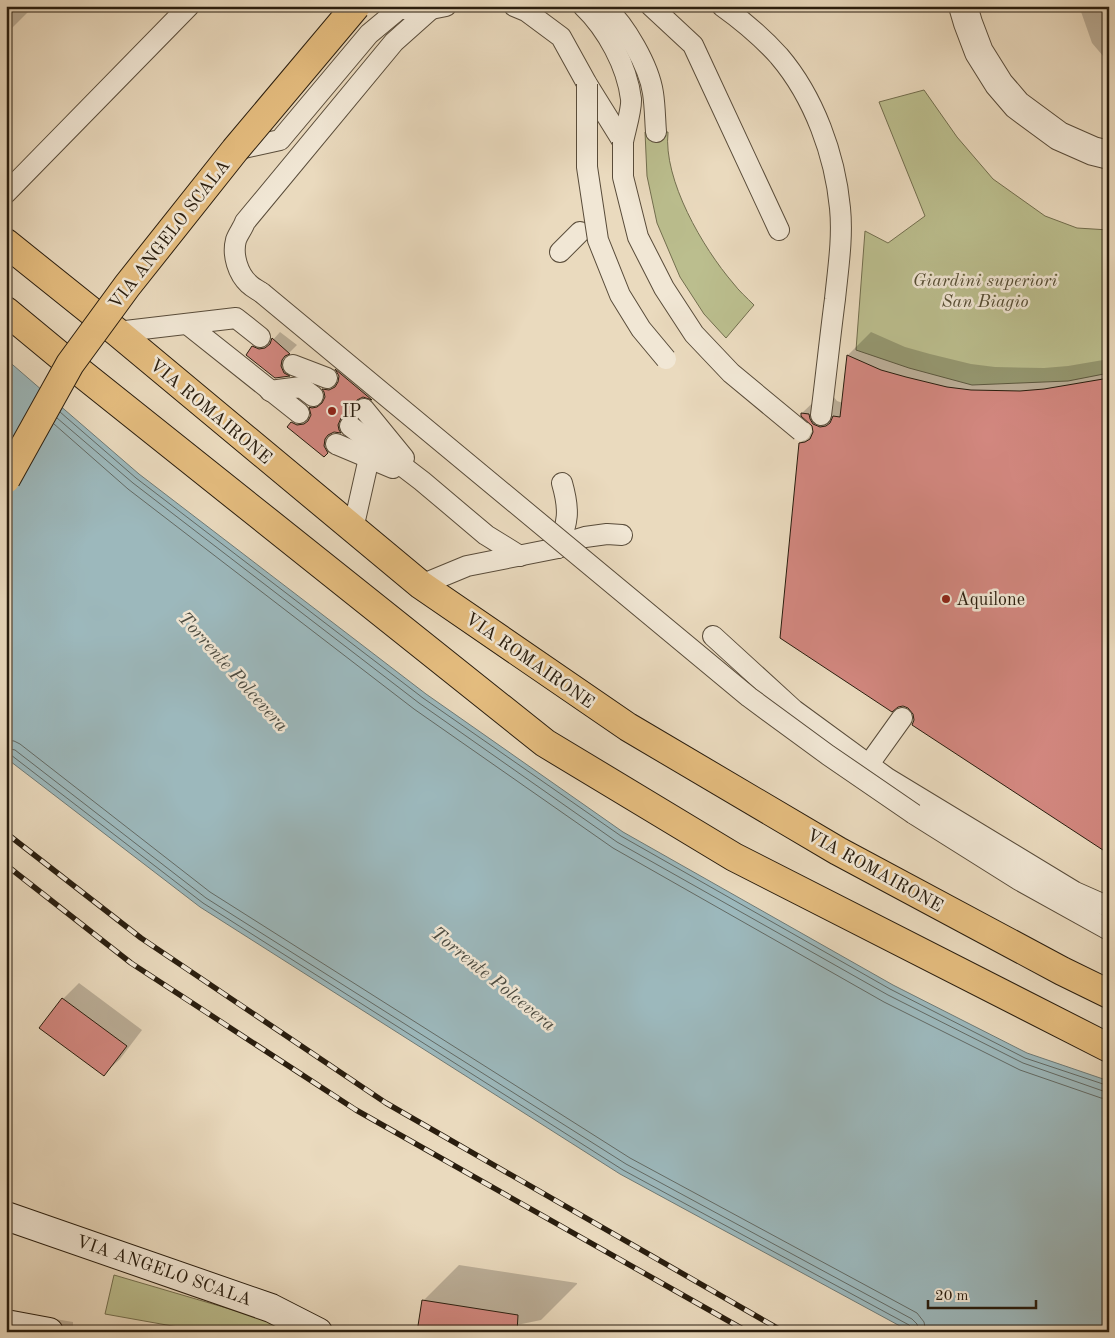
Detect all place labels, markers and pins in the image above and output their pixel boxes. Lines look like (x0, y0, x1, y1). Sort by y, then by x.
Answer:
place label: IP (342, 403, 361, 421)
marker: IP (326, 405, 338, 417)
place label: Aquilone (956, 591, 1025, 609)
marker: Aquilone (940, 593, 952, 605)

